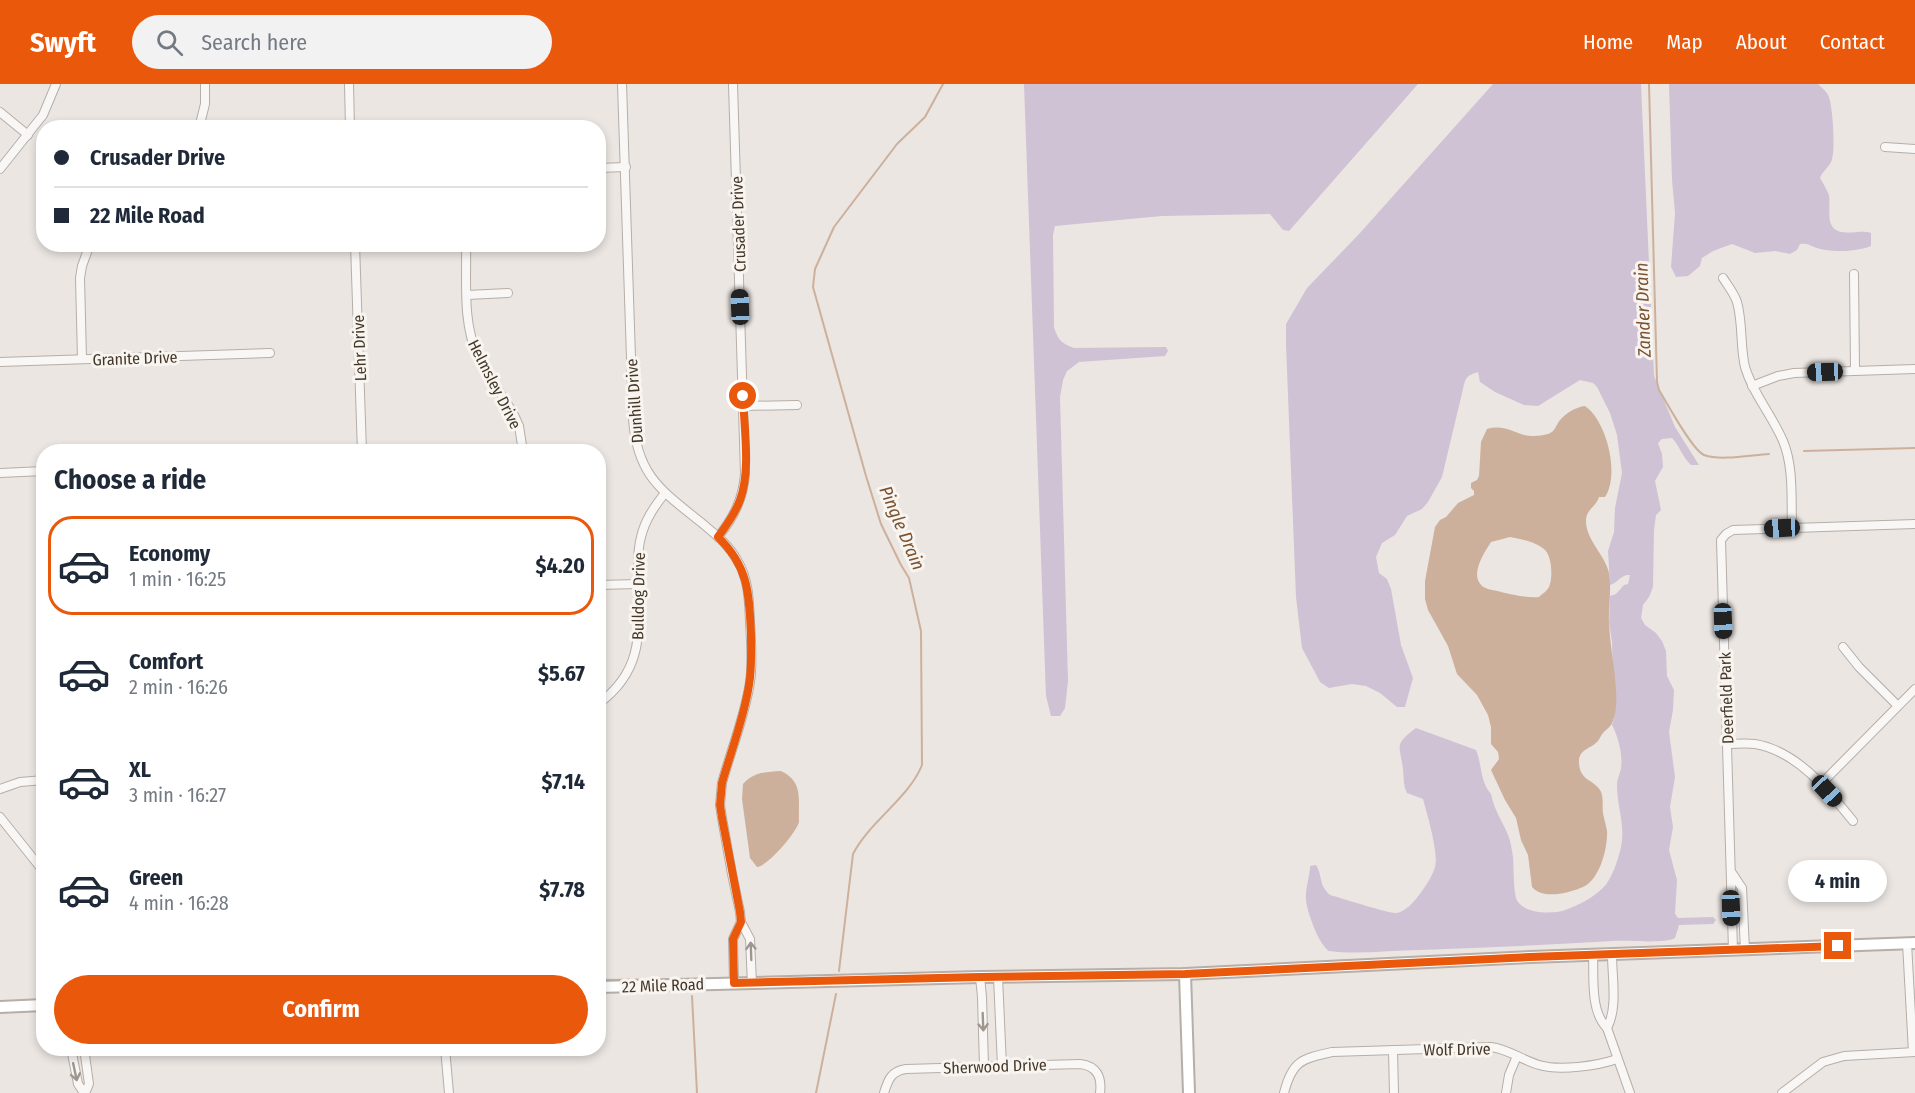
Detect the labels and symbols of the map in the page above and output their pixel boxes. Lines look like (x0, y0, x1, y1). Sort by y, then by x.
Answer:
street label: Crusader Drive (727, 176, 750, 272)
water label: Zander Drain (1630, 262, 1656, 359)
car (730, 289, 750, 325)
street label: Lehr Drive (349, 314, 370, 381)
street label: Helmsley Drive (464, 336, 525, 432)
street label: Granite Drive (92, 348, 178, 369)
street label: Dunhill Drive (622, 358, 647, 444)
car (1807, 362, 1843, 382)
route start (729, 382, 756, 409)
water label: Pingle Drain (874, 483, 930, 573)
car (1764, 518, 1800, 538)
street label: Bulldog Drive (628, 552, 649, 640)
car (1713, 603, 1733, 639)
street label: Deerfield Park (1715, 651, 1738, 744)
car (1808, 772, 1846, 810)
callout: 4 min (1788, 859, 1888, 901)
car (1721, 890, 1741, 926)
route end (1824, 932, 1851, 959)
one-way arrow (745, 942, 757, 962)
street label: 22 Mile Road (622, 975, 704, 996)
one-way arrow (977, 1011, 989, 1031)
street label: Wolf Drive (1423, 1039, 1491, 1060)
street label: Sherwood Drive (943, 1055, 1047, 1078)
one-way arrow (70, 1061, 81, 1081)

